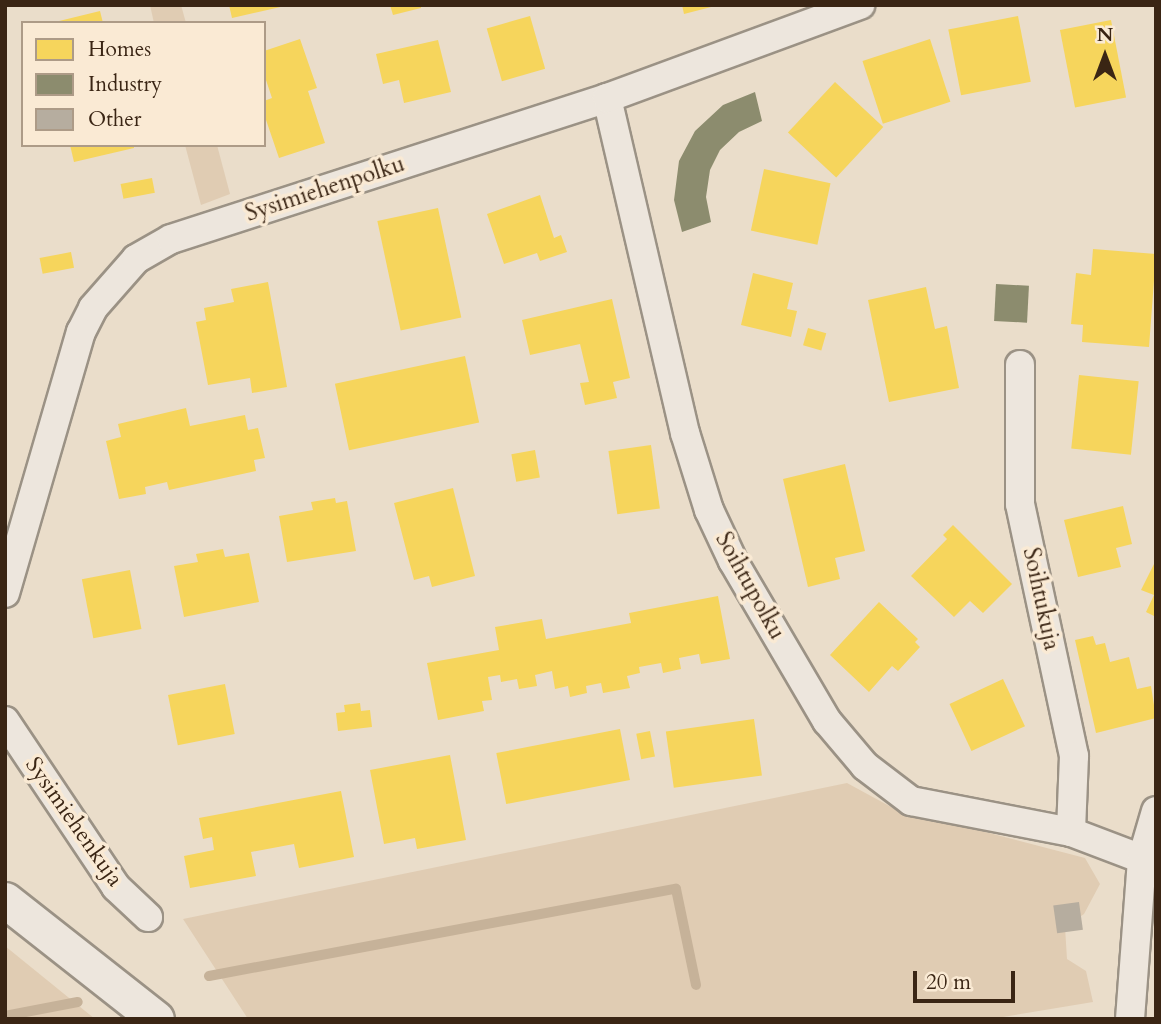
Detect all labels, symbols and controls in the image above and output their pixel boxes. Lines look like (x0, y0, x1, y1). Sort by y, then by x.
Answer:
legend (21, 21, 266, 147)
north arrow (1070, 21, 1140, 91)
text: N (1097, 22, 1113, 48)
text: Homes (88, 35, 151, 64)
text: Industry (88, 70, 162, 99)
text: Other (88, 105, 142, 134)
street label: Sysimiehenpolku (242, 150, 408, 228)
street label: Soihtupolku (709, 528, 791, 644)
street label: Soihtukuja (1017, 545, 1065, 653)
street label: Sysimiehenkuja (19, 752, 129, 892)
scale bar (916, 958, 1018, 1002)
text: 20 m (926, 968, 971, 997)

